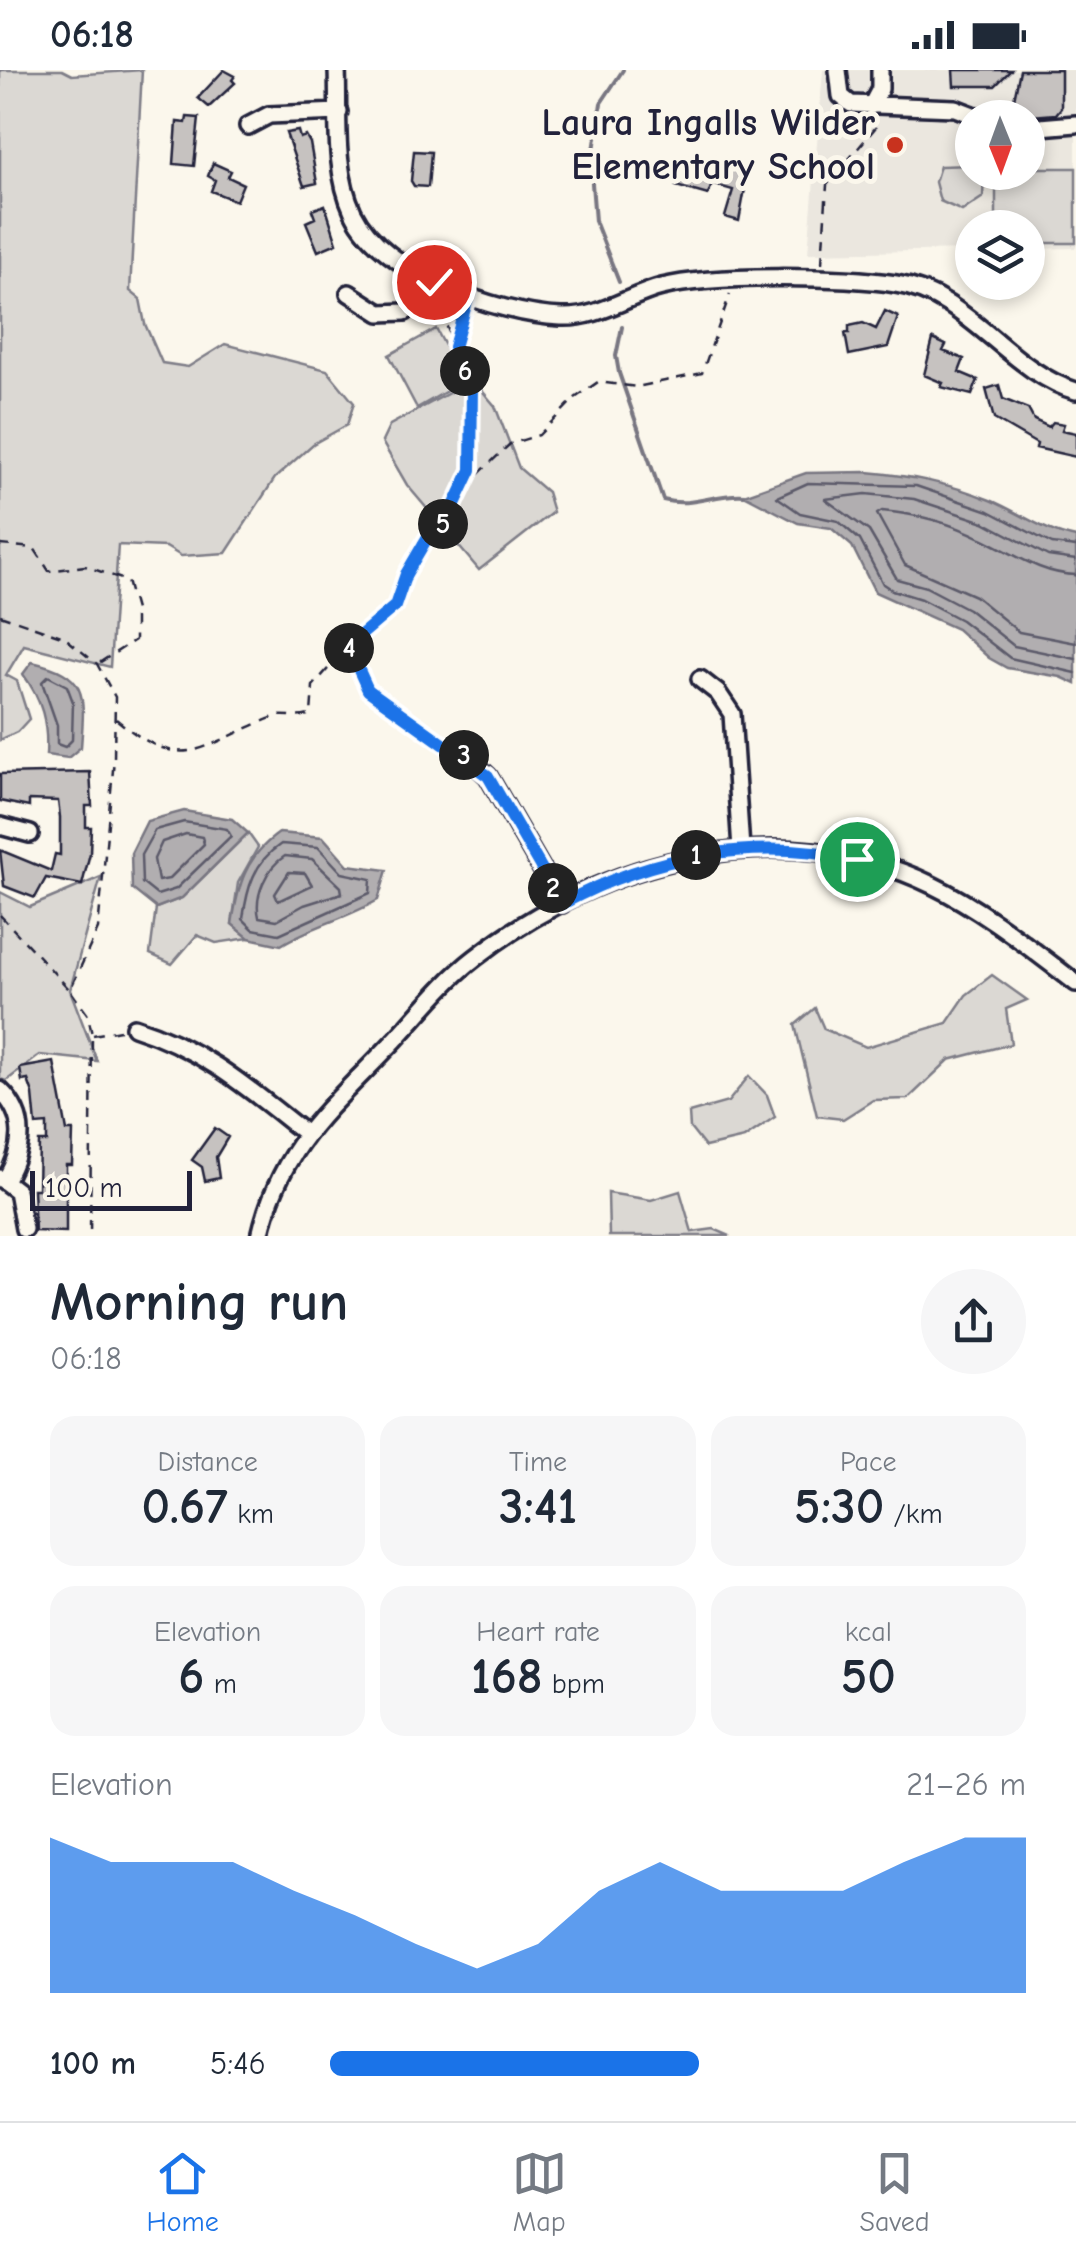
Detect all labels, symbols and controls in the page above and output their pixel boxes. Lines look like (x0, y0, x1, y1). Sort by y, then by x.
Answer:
text: 06:18 (50, 13, 134, 57)
north arrow (955, 100, 1045, 190)
map controls (955, 100, 1045, 300)
place label: Laura Ingalls Wilder Elementary School (542, 101, 876, 189)
marker: Laura Ingalls Wilder Elementary School (884, 134, 906, 156)
button: layers (955, 210, 1045, 300)
pin (392, 240, 477, 325)
icon: check (407, 255, 462, 310)
pin: 6 (440, 346, 490, 396)
text: 6 (458, 355, 472, 387)
pin: 5 (418, 499, 468, 549)
text: 5 (436, 508, 450, 540)
pin: 4 (324, 623, 374, 673)
text: 4 (342, 632, 356, 664)
pin: 3 (439, 730, 489, 780)
text: 3 (457, 739, 471, 771)
pin (815, 817, 900, 902)
pin: 1 (671, 830, 721, 880)
icon: arrive (830, 832, 885, 887)
text: 1 (690, 839, 702, 871)
pin: 2 (528, 863, 578, 913)
text: 2 (546, 872, 560, 904)
scale bar (30, 1166, 192, 1210)
text: 100 m (45, 1172, 123, 1204)
button: share (921, 1269, 1026, 1374)
text: Morning run (50, 1270, 348, 1334)
text: 06:18 (50, 1340, 122, 1377)
text: Distance (158, 1446, 258, 1478)
text: Time (509, 1446, 567, 1478)
text: Pace (840, 1446, 897, 1478)
text: 0.67 (141, 1478, 228, 1536)
text: 3:41 (499, 1478, 577, 1536)
text: 5:30 (794, 1478, 884, 1536)
text: km (228, 1498, 274, 1530)
text: /km (884, 1498, 943, 1530)
text: Elevation (154, 1616, 261, 1648)
text: Heart rate (476, 1616, 600, 1648)
text: kcal (845, 1616, 892, 1648)
text: 6 (178, 1648, 204, 1706)
text: 168 (471, 1648, 543, 1706)
text: 50 (841, 1648, 896, 1706)
text: m (204, 1668, 237, 1700)
text: bpm (543, 1668, 605, 1700)
text: Elevation (50, 1766, 173, 1803)
text: 21–26 m (906, 1766, 1026, 1803)
text: 100 m (50, 2045, 136, 2082)
text: 5:46 (210, 2045, 266, 2082)
tab: Home (146, 2146, 219, 2238)
tab: Map (512, 2146, 567, 2238)
tab: Saved (860, 2146, 930, 2238)

